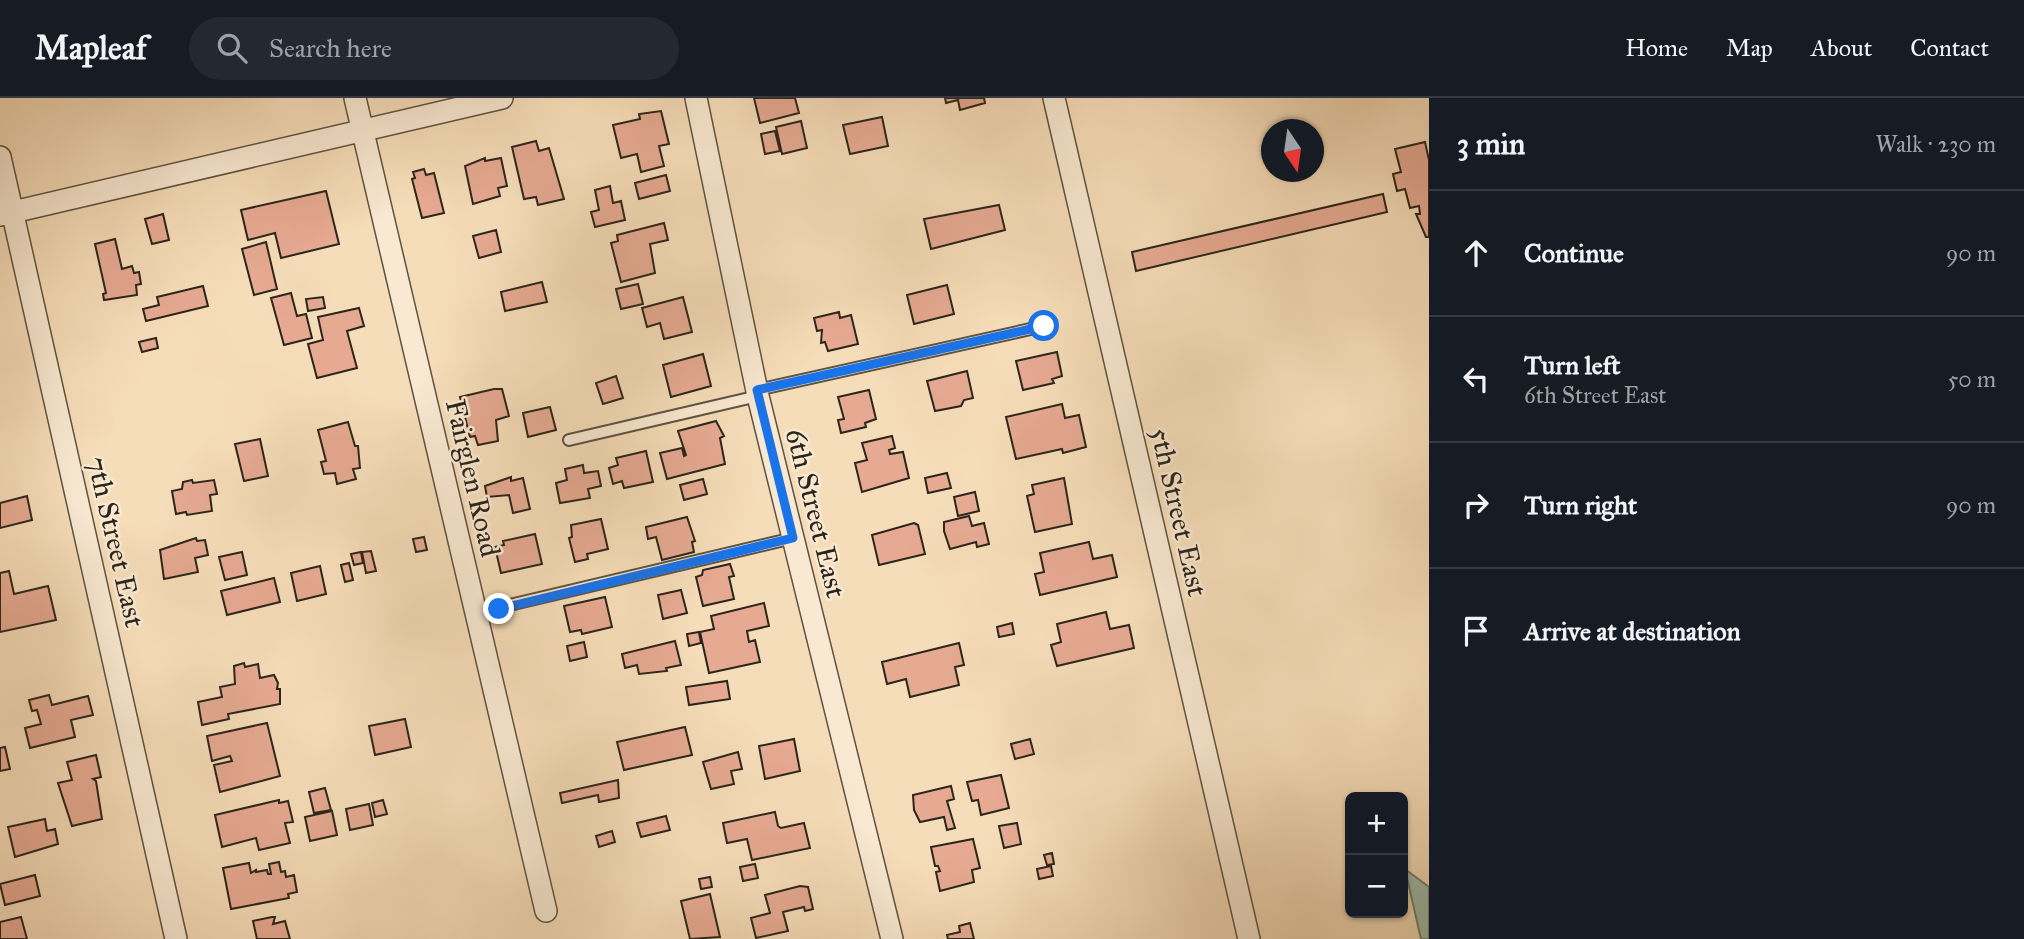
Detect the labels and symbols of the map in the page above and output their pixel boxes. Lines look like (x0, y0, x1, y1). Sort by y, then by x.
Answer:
north arrow (1261, 119, 1324, 182)
route start (1028, 310, 1059, 341)
street label: Fairglen Road (438, 396, 508, 560)
street label: 5th Street East (1143, 424, 1215, 600)
street label: 6th Street East (778, 425, 854, 601)
street label: 7th Street East (79, 453, 153, 631)
route end (483, 593, 514, 624)

